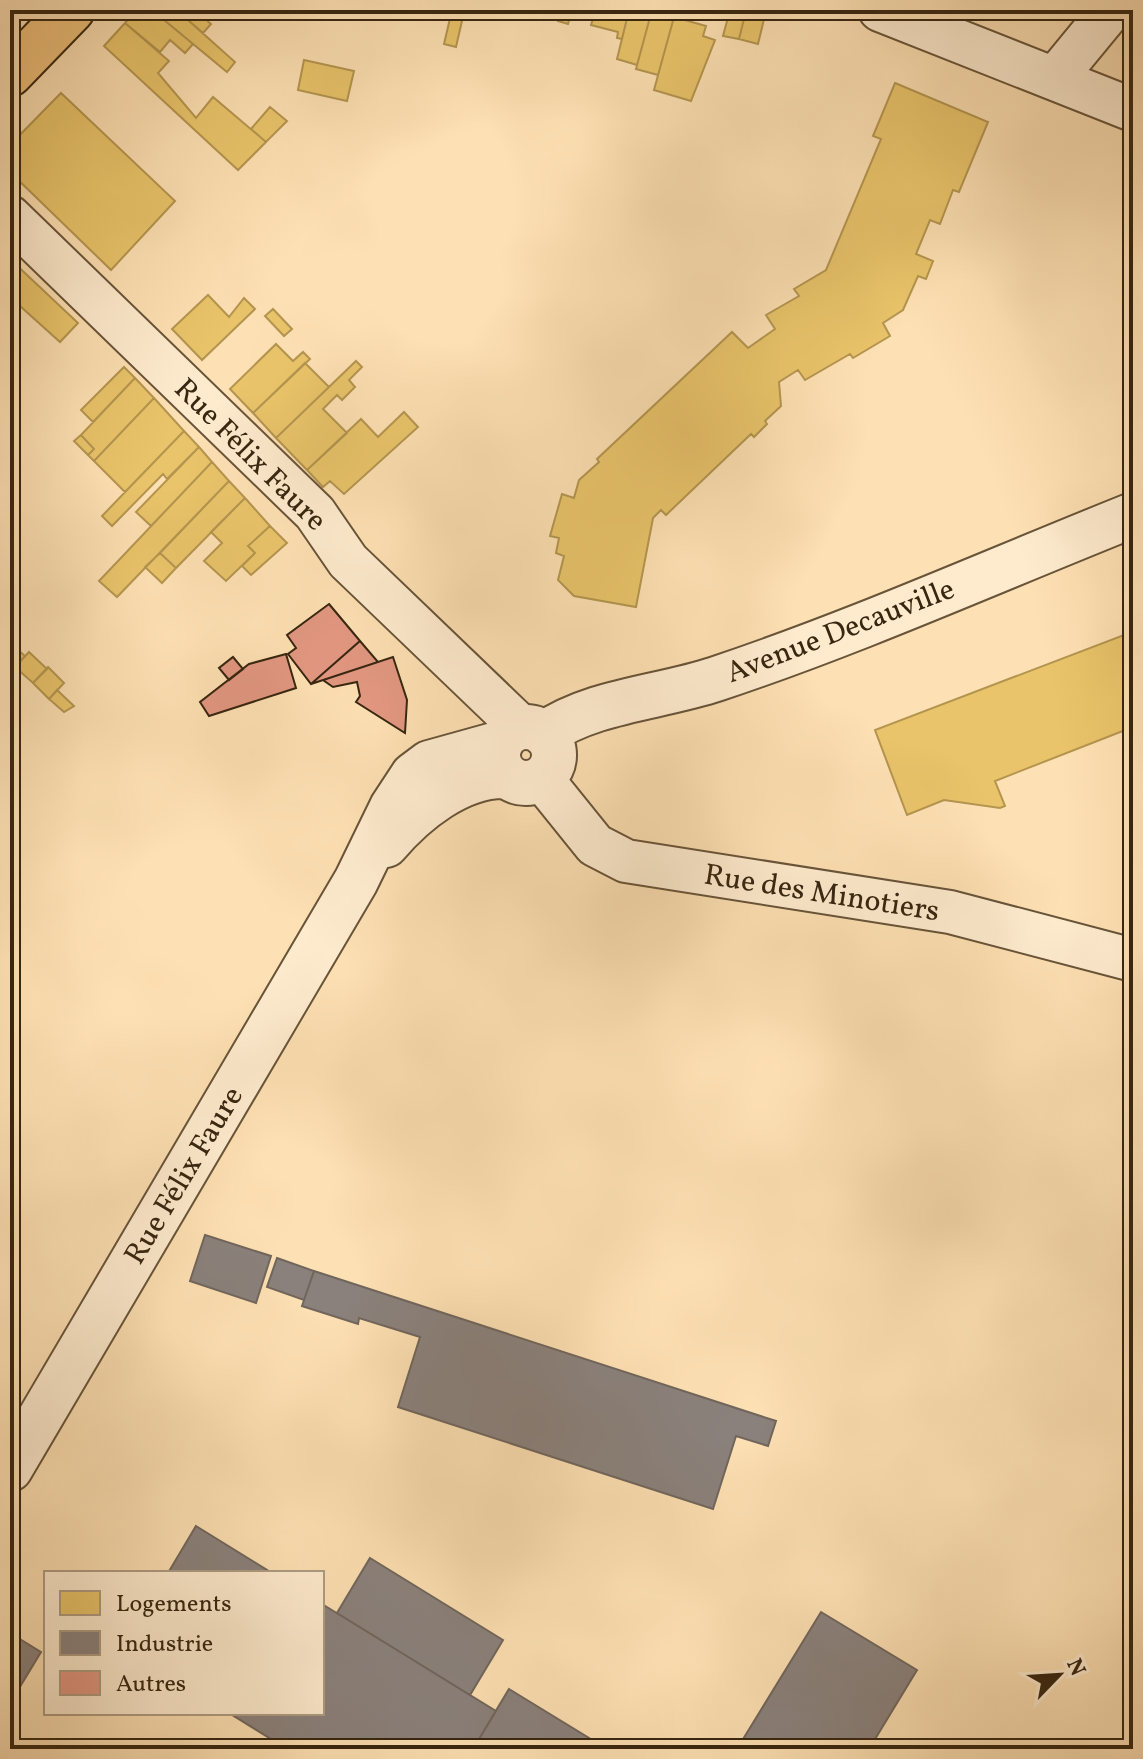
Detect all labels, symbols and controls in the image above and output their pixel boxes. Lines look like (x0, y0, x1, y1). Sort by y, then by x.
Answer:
street label: Rue Félix Faure (164, 370, 335, 541)
street label: Avenue Decauville (720, 569, 961, 695)
street label: Rue des Minotiers (701, 855, 942, 933)
street label: Rue Félix Faure (115, 1079, 254, 1273)
legend (44, 1571, 324, 1715)
text: Logements (116, 1588, 232, 1622)
text: Industrie (116, 1628, 213, 1662)
north arrow (1019, 1635, 1099, 1715)
text: N (1057, 1654, 1092, 1681)
text: Autres (116, 1668, 186, 1702)

